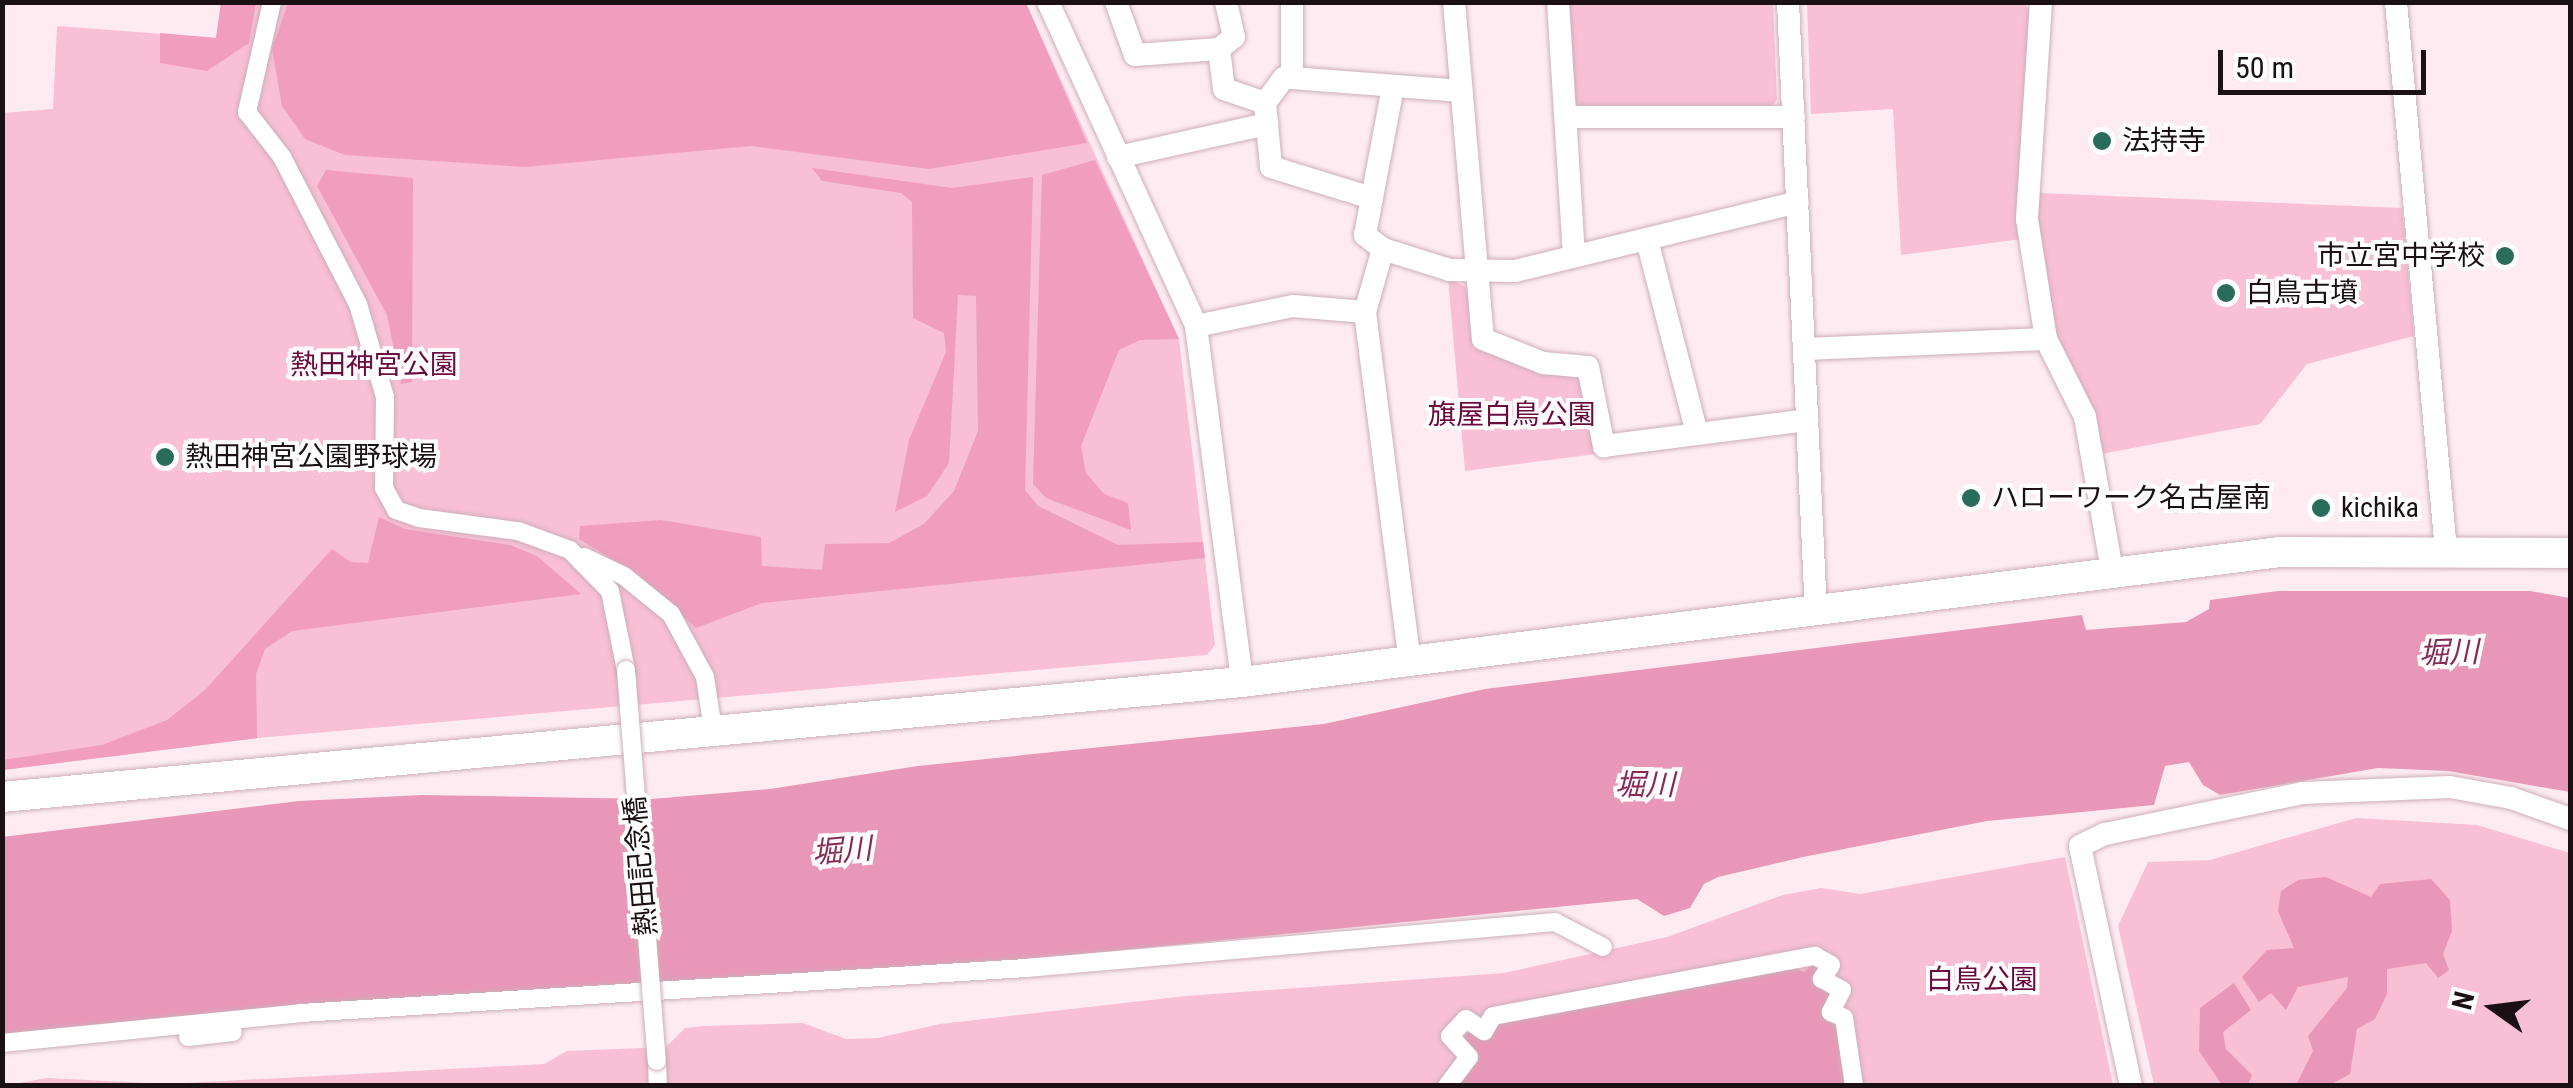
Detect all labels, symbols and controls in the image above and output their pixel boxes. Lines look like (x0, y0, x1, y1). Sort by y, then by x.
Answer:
scale bar (2223, 30, 2430, 92)
text: 50 m (2235, 50, 2294, 85)
place label: 法持寺 (2122, 124, 2206, 158)
marker: 法持寺 (2091, 130, 2113, 152)
place label: 市立宮中学校 (2317, 239, 2485, 273)
marker: 市立宮中学校 (2494, 245, 2516, 267)
place label: 白鳥古墳 (2246, 276, 2358, 310)
marker: 白鳥古墳 (2215, 282, 2237, 304)
park label: 熱田神宮公園 (290, 348, 458, 382)
park label: 旗屋白鳥公園 (1428, 398, 1596, 432)
place label: 熱田神宮公園野球場 (185, 440, 437, 474)
marker: 熱田神宮公園野球場 (154, 446, 176, 468)
place label: ハローワーク名古屋南 (1991, 481, 2271, 515)
marker: ハローワーク名古屋南 (1960, 487, 1982, 509)
place label: kichika (2341, 491, 2419, 525)
marker: kichika (2310, 497, 2332, 519)
water label: 堀川 (2418, 634, 2480, 672)
water label: 堀川 (1615, 767, 1675, 803)
street label: 熱田記念橋 (618, 795, 664, 937)
water label: 堀川 (811, 830, 873, 872)
north arrow (2443, 958, 2543, 1058)
park label: 白鳥公園 (1926, 963, 2038, 997)
text: N (2445, 988, 2481, 1013)

